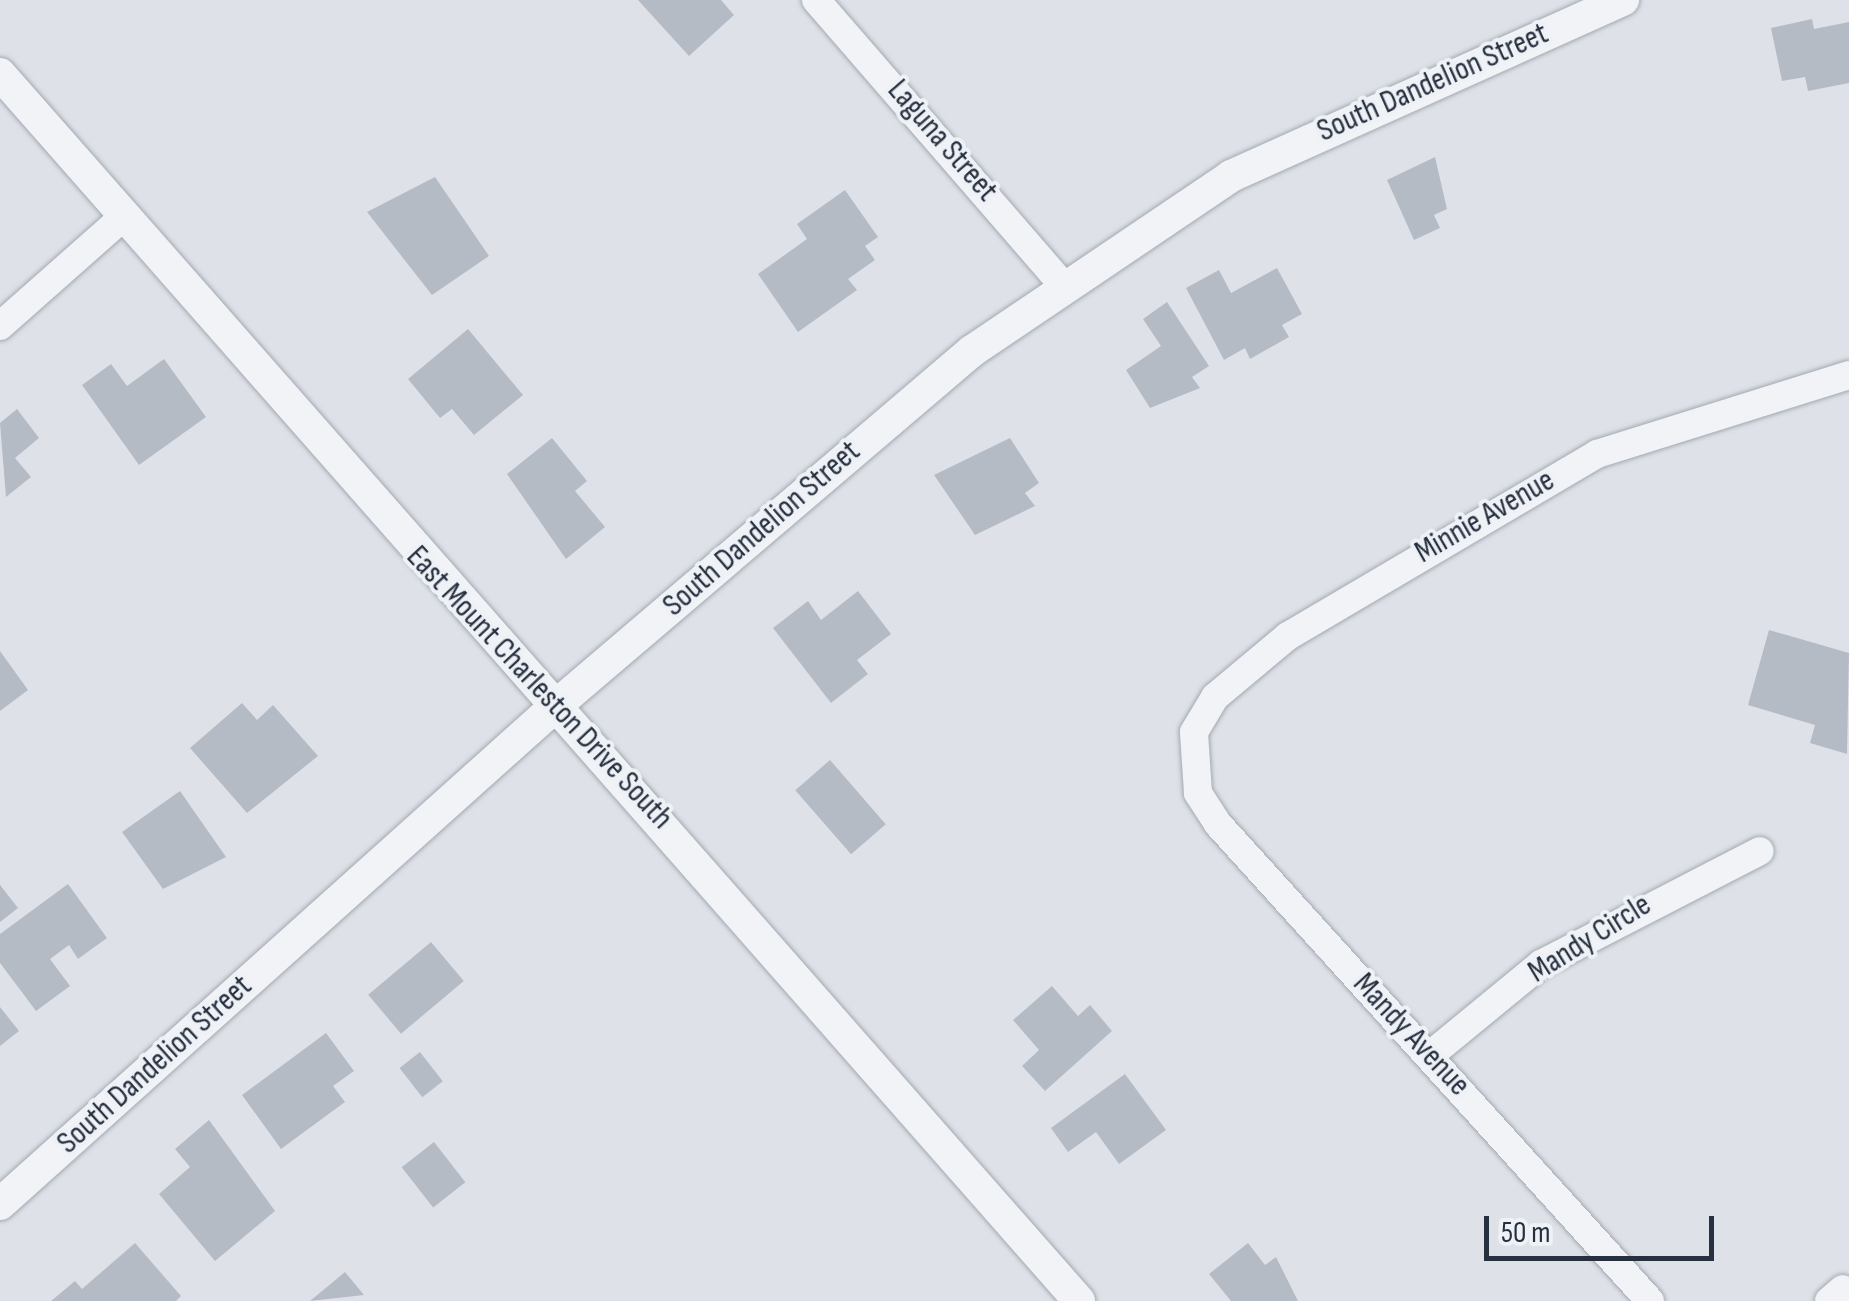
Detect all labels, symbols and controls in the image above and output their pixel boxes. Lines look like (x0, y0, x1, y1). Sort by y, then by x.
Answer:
street label: South Dandelion Street (1312, 15, 1554, 151)
street label: Laguna Street (879, 72, 1005, 210)
street label: South Dandelion Street (656, 433, 868, 625)
street label: Minnie Avenue (1409, 462, 1561, 572)
street label: East Mount Charleston Drive South (398, 538, 680, 838)
street label: Mandy Circle (1521, 886, 1659, 992)
street label: Mandy Avenue (1344, 966, 1478, 1104)
street label: South Dandelion Street (50, 967, 260, 1163)
scale bar (1489, 1196, 1719, 1258)
text: 50 m (1501, 1215, 1550, 1251)

